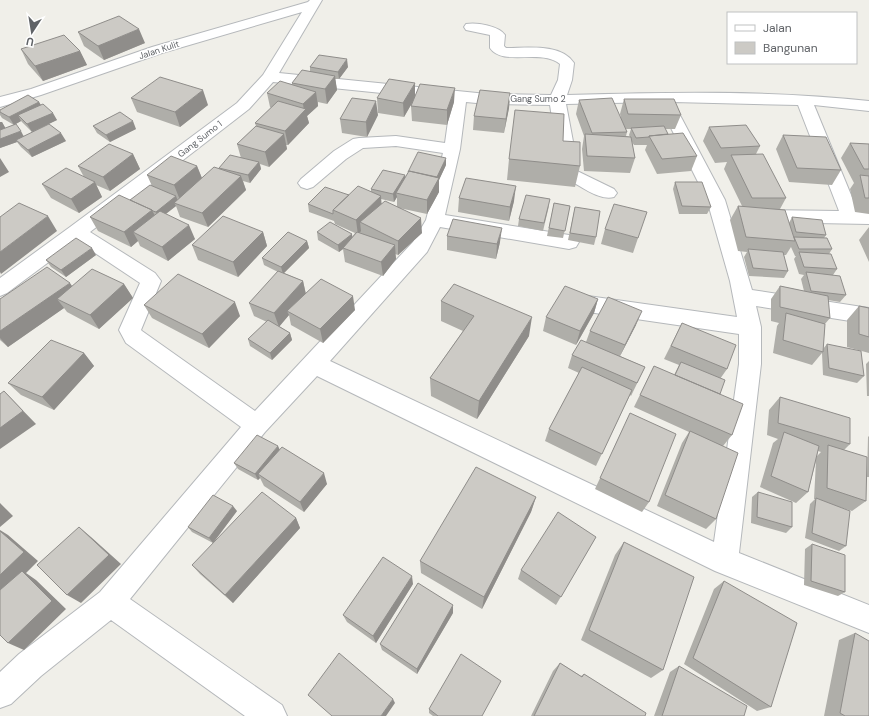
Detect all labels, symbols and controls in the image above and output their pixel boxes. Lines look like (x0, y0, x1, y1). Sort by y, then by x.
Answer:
north arrow (12, 12, 52, 52)
legend (727, 12, 857, 64)
text: Jalan (763, 20, 792, 36)
text: U (25, 34, 35, 49)
street label: Jalan Kulit (137, 38, 181, 62)
text: Bangunan (763, 40, 818, 56)
street label: Gang Sumo 2 (510, 93, 566, 105)
street label: Gang Sumo 1 (175, 118, 225, 160)

